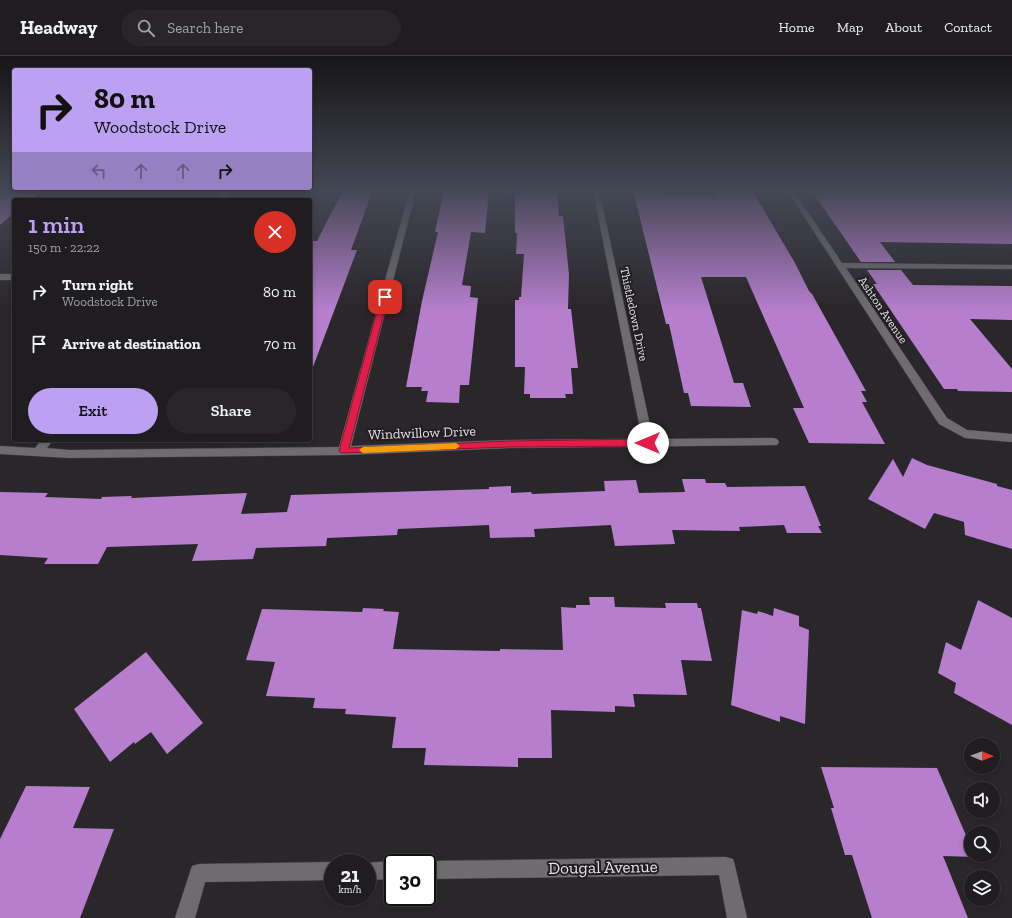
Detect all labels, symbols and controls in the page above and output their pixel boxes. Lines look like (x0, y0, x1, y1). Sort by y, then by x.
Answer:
search box (121, 10, 401, 46)
text: Headway (20, 16, 97, 39)
icon: search (135, 17, 157, 39)
text: Search here (167, 19, 243, 37)
text: Home (779, 19, 815, 36)
text: Map (837, 19, 863, 36)
text: About (885, 19, 922, 36)
text: Contact (944, 19, 992, 36)
text: 80 m (94, 82, 155, 115)
icon: right (28, 84, 80, 136)
text: Woodstock Drive (94, 116, 226, 138)
icon: left (88, 160, 110, 182)
icon: ahead (130, 160, 152, 182)
icon: ahead (172, 160, 194, 182)
icon: right (214, 160, 236, 182)
text: 1 min (28, 210, 84, 239)
button: close (254, 211, 296, 253)
text: 150 m · 22:22 (28, 240, 100, 255)
street label: Thistledown Drive (617, 266, 651, 363)
street label: Ashton Avenue (855, 274, 911, 346)
text: Turn right (62, 276, 133, 294)
pin (368, 280, 402, 314)
icon: right (28, 281, 50, 303)
text: 80 m (263, 283, 296, 301)
icon: arrive (374, 286, 396, 308)
text: Woodstock Drive (62, 294, 158, 309)
icon: arrive (28, 333, 50, 355)
text: Arrive at destination (62, 335, 201, 353)
text: 70 m (264, 335, 296, 353)
button: Exit (28, 388, 158, 434)
button: Share (166, 388, 296, 434)
position arrow (627, 422, 669, 464)
street label: Windwillow Drive (368, 423, 477, 443)
north arrow (964, 738, 1000, 774)
map controls (964, 738, 1000, 906)
button: sound (964, 782, 1000, 818)
button: search (964, 826, 1000, 862)
speed limit sign: 30 (384, 854, 436, 906)
street label: Dougal Avenue (548, 856, 658, 878)
text: 21 (341, 863, 359, 887)
button: layers (964, 870, 1000, 906)
text: km/h (339, 884, 361, 896)

